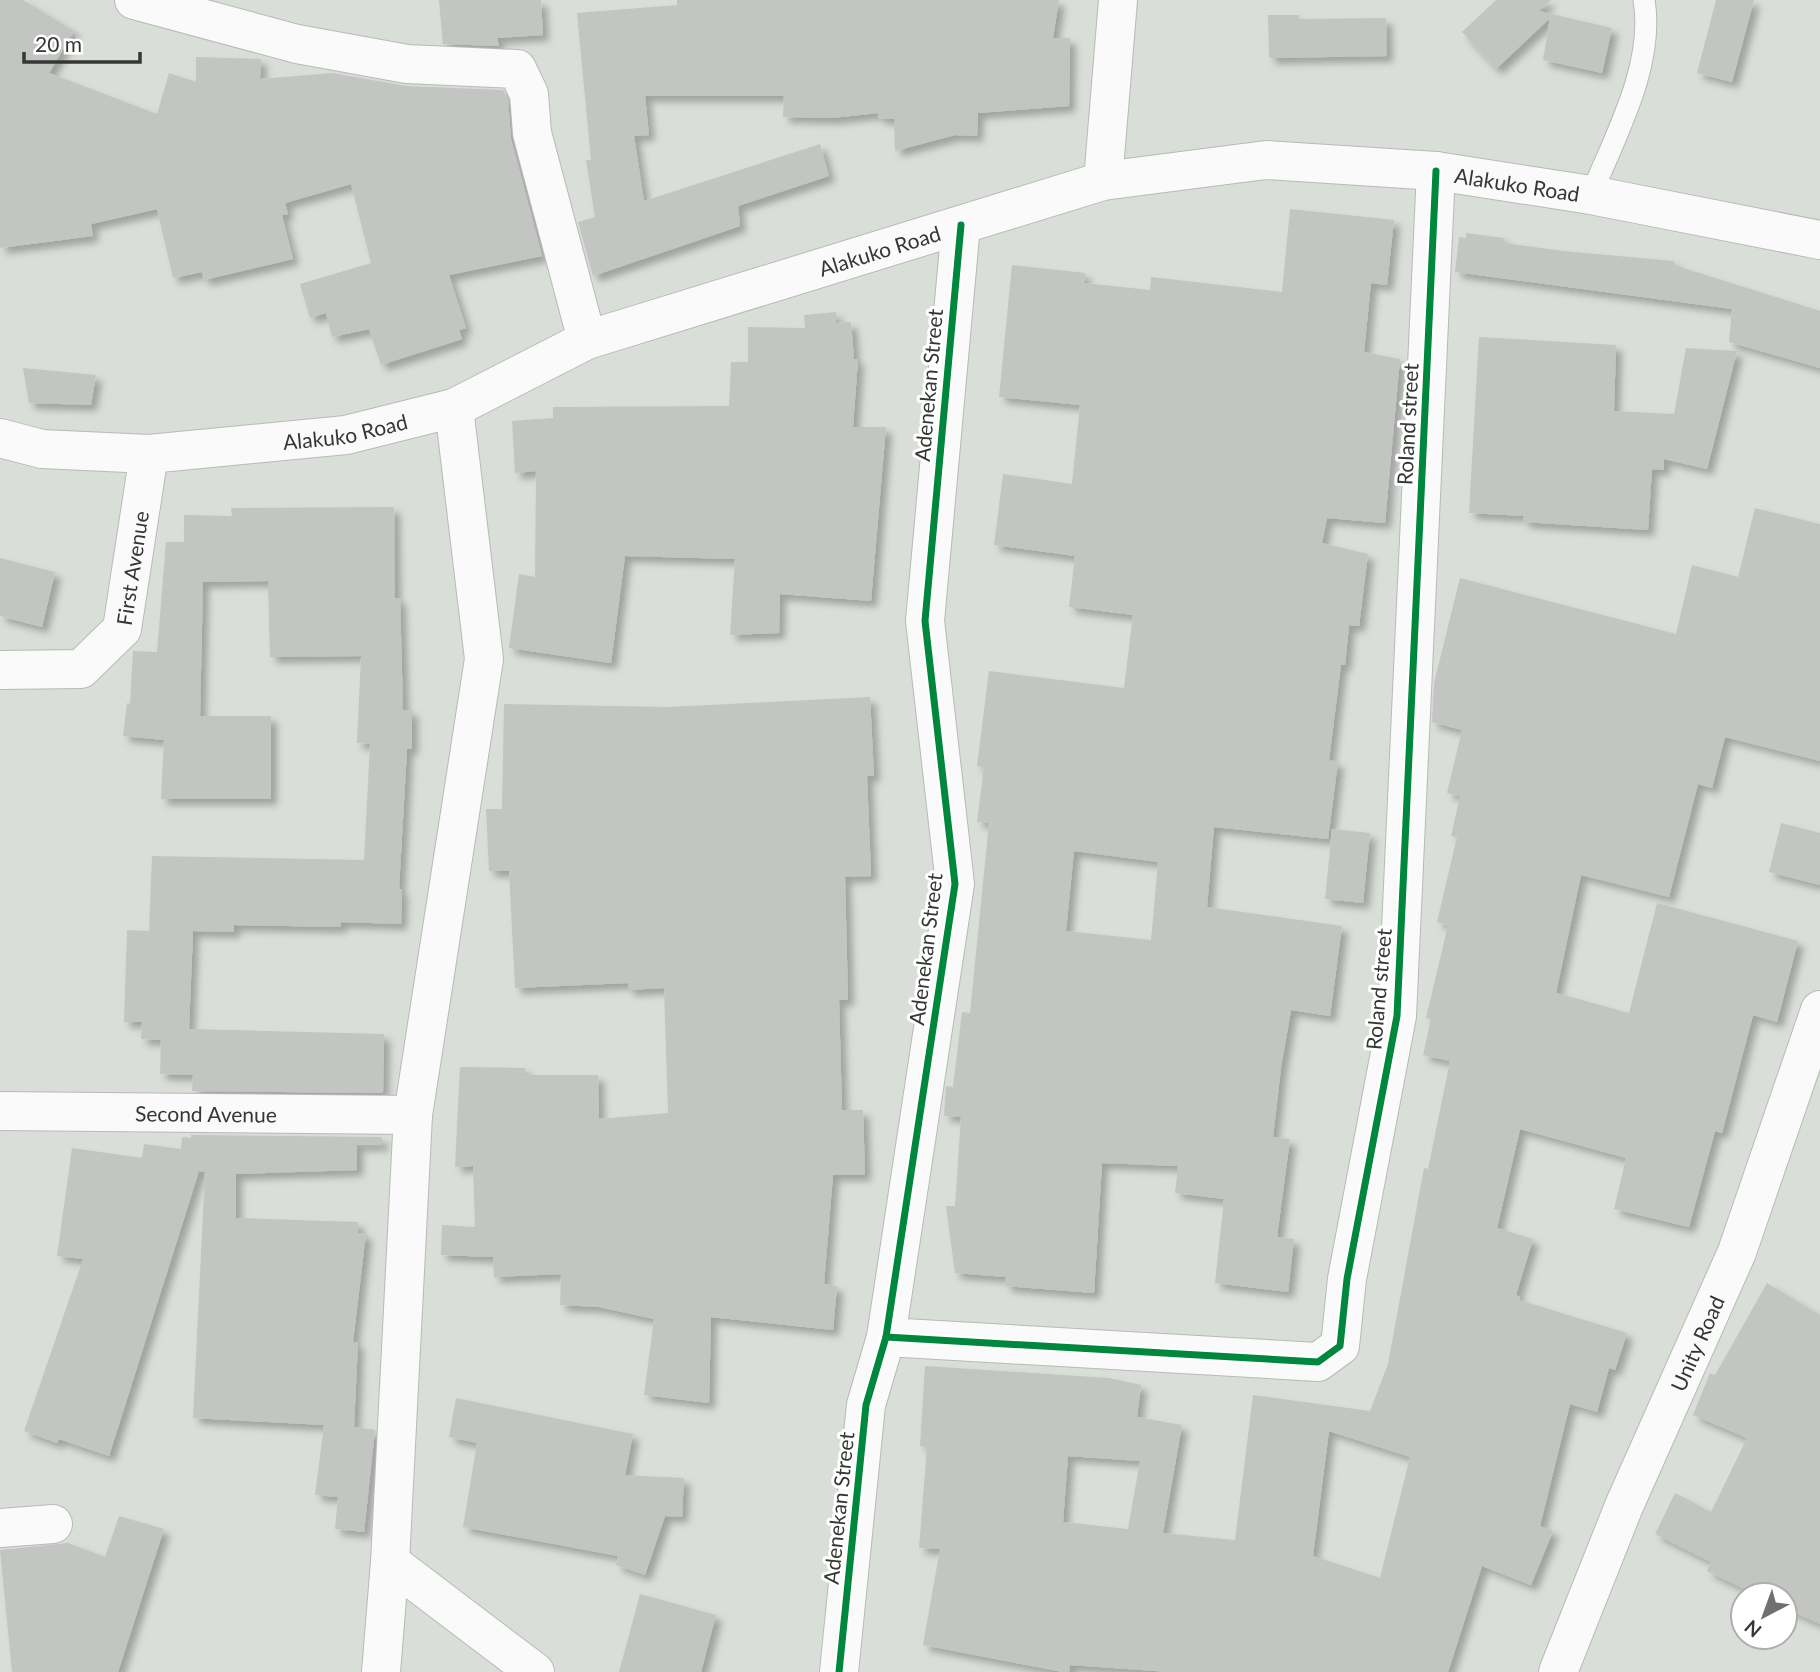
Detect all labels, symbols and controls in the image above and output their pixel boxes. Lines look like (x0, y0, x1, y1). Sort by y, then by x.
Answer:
scale bar (24, 21, 140, 65)
text: 20 m (35, 31, 82, 56)
street label: Alakuko Road (1453, 162, 1581, 206)
street label: Alakuko Road (815, 219, 943, 280)
street label: Adenekan Street (909, 307, 947, 462)
street label: Roland street (1391, 362, 1423, 486)
street label: Alakuko Road (282, 408, 410, 454)
street label: First Avenue (110, 509, 153, 627)
street label: Adenekan Street (903, 871, 947, 1027)
street label: Roland street (1360, 927, 1396, 1051)
street label: Second Avenue (135, 1100, 277, 1126)
street label: Unity Road (1664, 1291, 1729, 1395)
street label: Adenekan Street (818, 1430, 858, 1585)
north arrow (1729, 1581, 1799, 1651)
text: N (1739, 1616, 1766, 1643)

